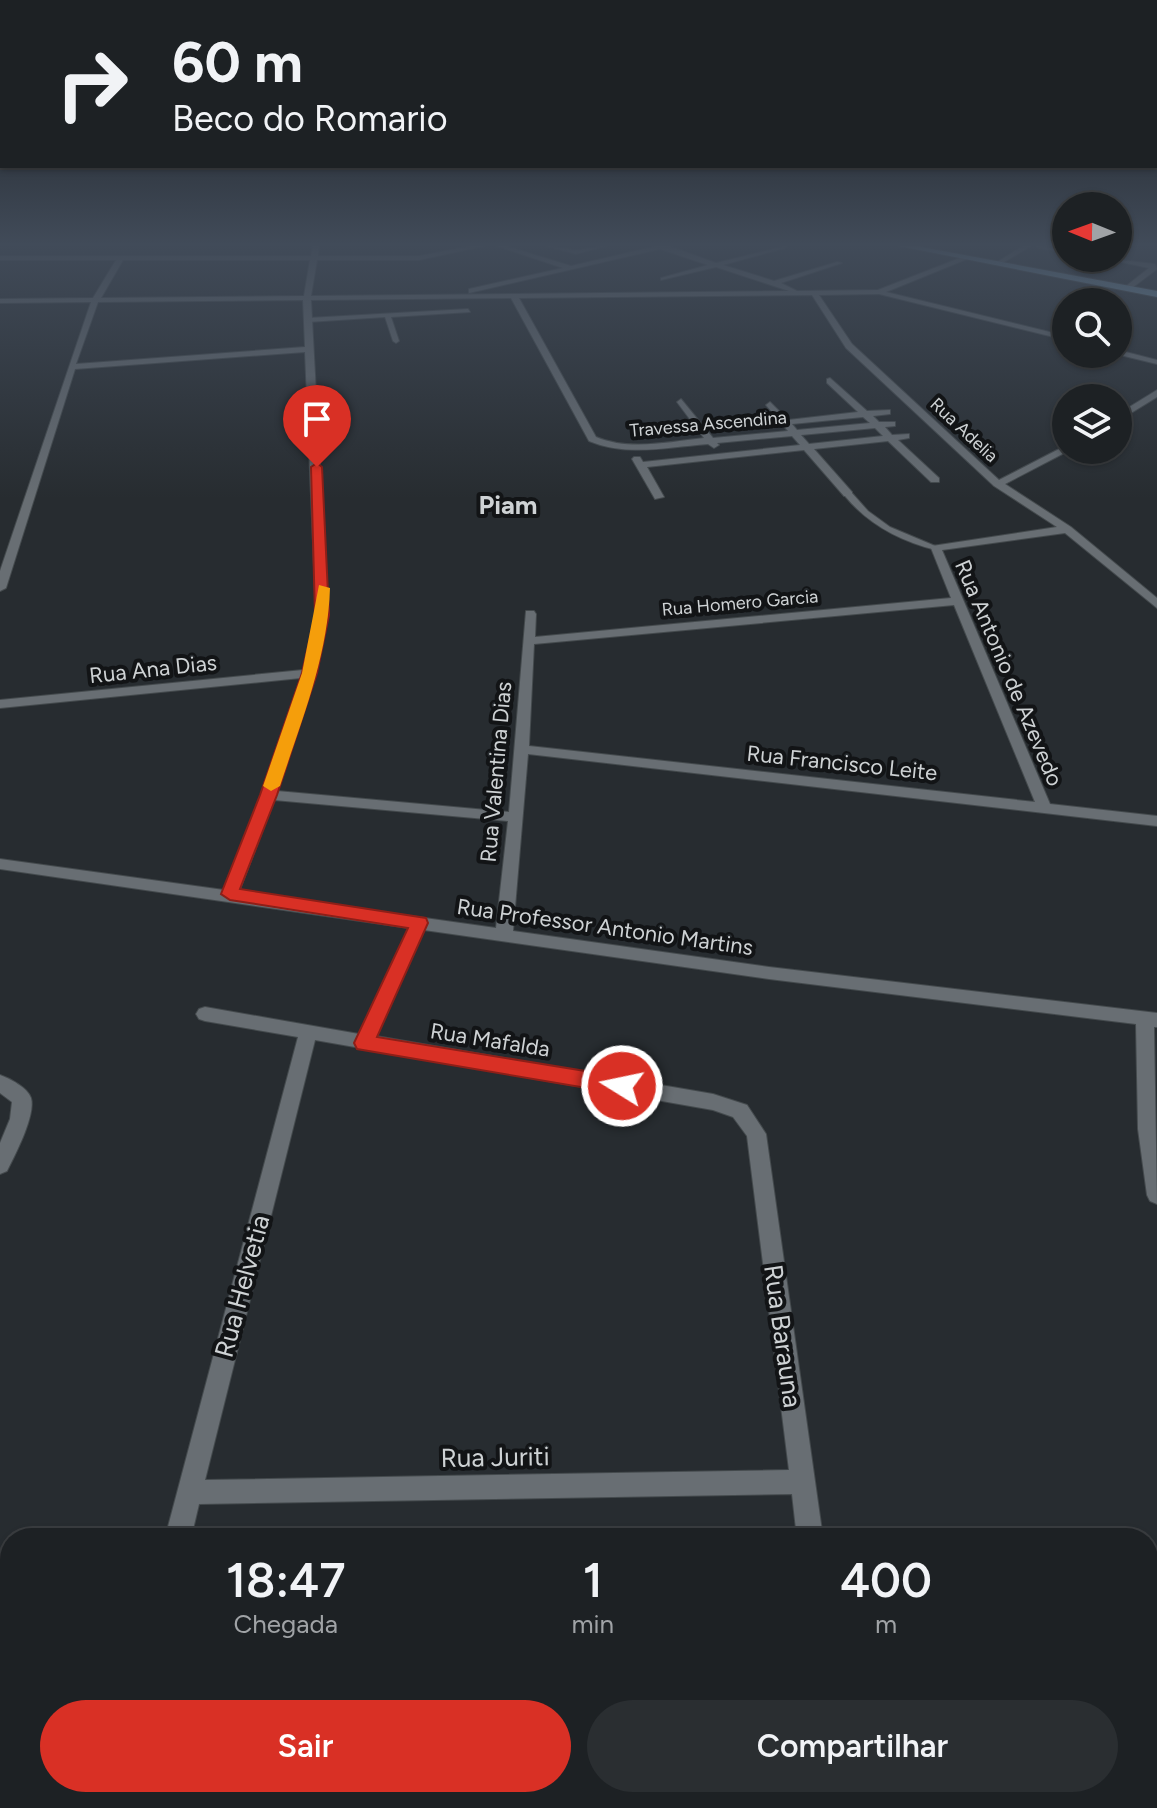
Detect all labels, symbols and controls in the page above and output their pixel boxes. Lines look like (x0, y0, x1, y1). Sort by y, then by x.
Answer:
text: 60 m (172, 29, 303, 96)
icon: right (40, 32, 144, 136)
text: Beco do Romario (172, 97, 448, 140)
north arrow (1052, 192, 1132, 272)
map controls (1052, 192, 1132, 464)
button: search (1052, 288, 1132, 368)
button: layers (1052, 384, 1132, 464)
pin (283, 385, 351, 467)
street label: Rua Adelia (926, 393, 1002, 467)
icon: arrive (295, 397, 339, 441)
street label: Travessa Ascendina (628, 406, 788, 442)
district label: Piam (478, 489, 538, 521)
street label: Rua Antonio de Azevedo (949, 556, 1069, 790)
street label: Rua Homero Garcia (661, 585, 819, 621)
street label: Rua Ana Dias (88, 649, 218, 689)
street label: Rua Valentina Dias (475, 680, 517, 864)
street label: Rua Francisco Leite (745, 740, 939, 786)
street label: Rua Professor Antonio Martins (455, 893, 755, 961)
street label: Rua Mafalda (428, 1017, 552, 1063)
position arrow (580, 1044, 664, 1128)
street label: Rua Helvetia (208, 1211, 276, 1361)
street label: Rua Barauna (757, 1263, 809, 1409)
street label: Rua Juriti (440, 1440, 550, 1474)
text: 18:47 (226, 1551, 345, 1609)
text: 1 (583, 1551, 603, 1609)
text: 400 (840, 1551, 932, 1609)
text: Chegada (233, 1608, 338, 1640)
text: min (571, 1608, 614, 1640)
text: m (875, 1608, 897, 1640)
button: Sair (40, 1700, 571, 1792)
button: Compartilhar (587, 1700, 1118, 1792)

